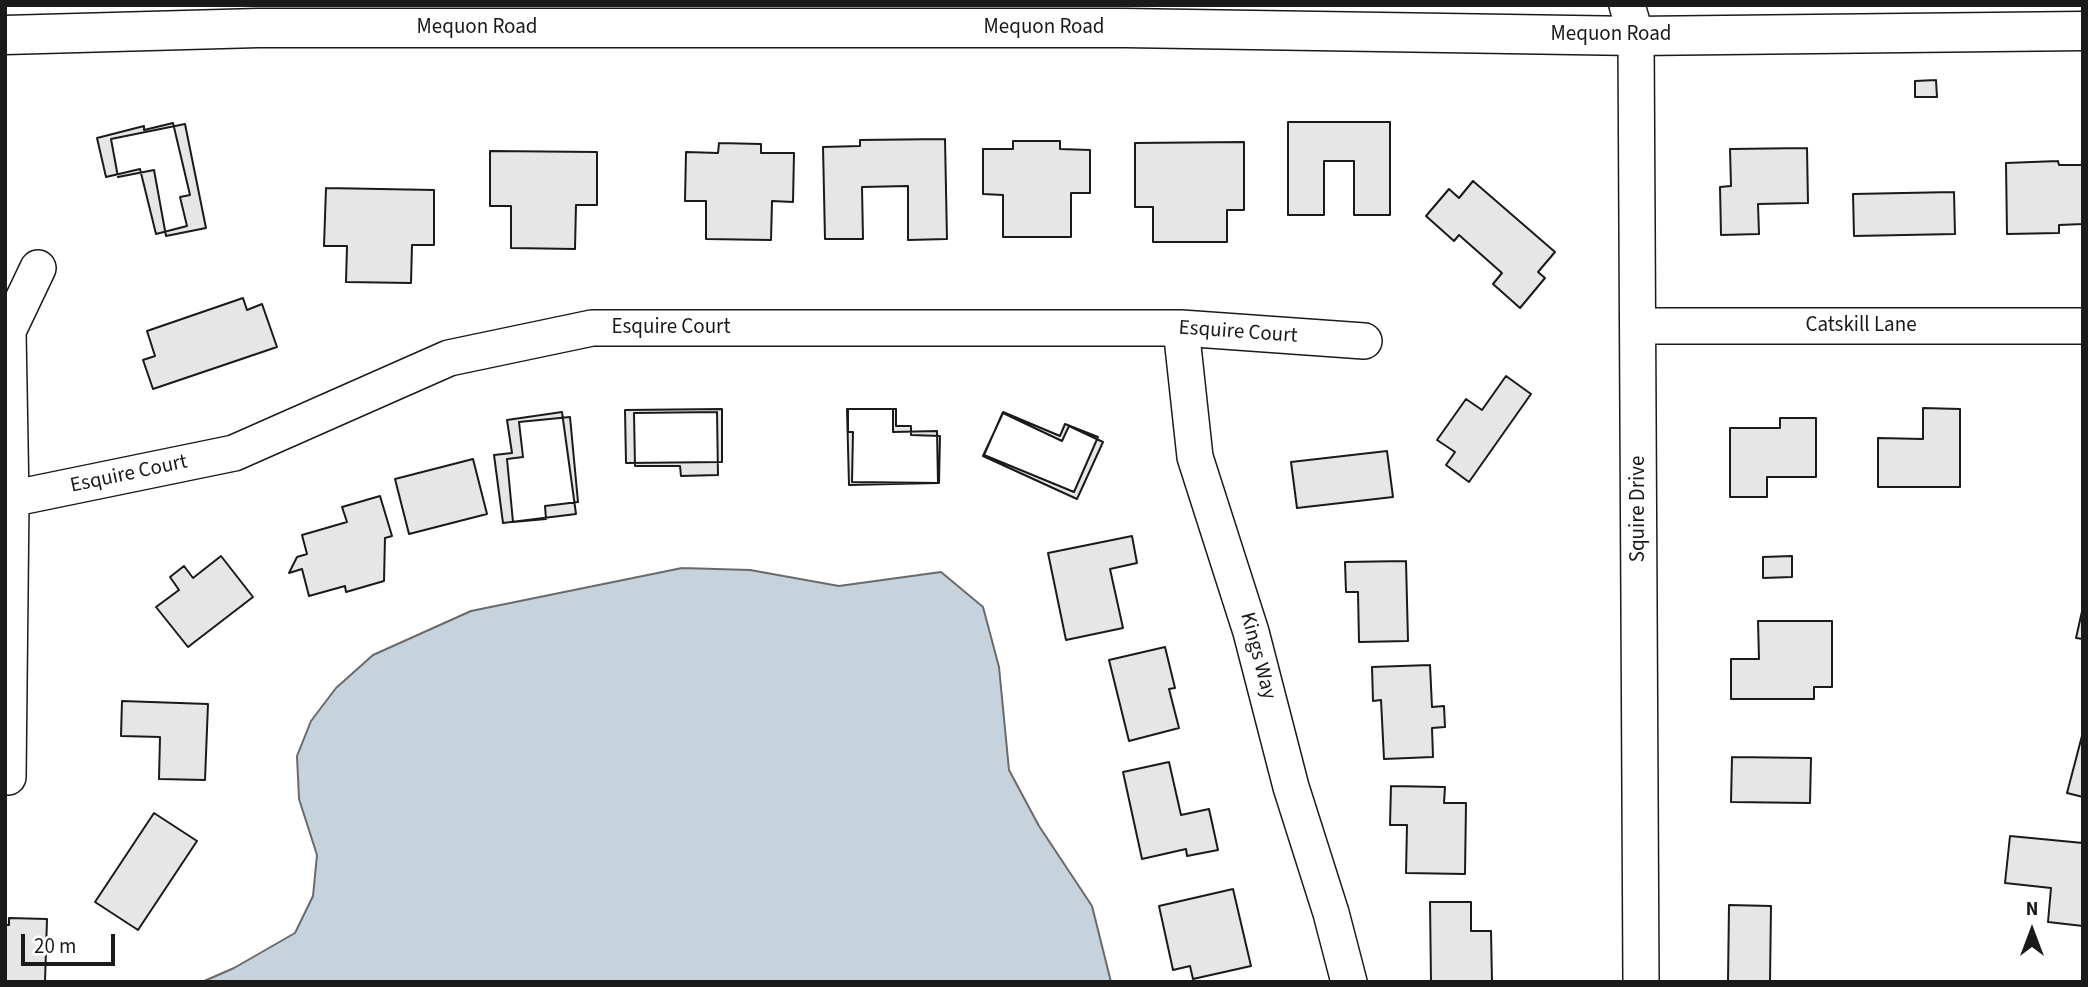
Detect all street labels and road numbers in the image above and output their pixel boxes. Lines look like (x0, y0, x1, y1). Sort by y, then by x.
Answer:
street label: Mequon Road (417, 15, 537, 41)
street label: Mequon Road (984, 15, 1104, 41)
street label: Mequon Road (1551, 22, 1671, 48)
street label: Catskill Lane (1805, 313, 1917, 339)
street label: Esquire Court (612, 315, 730, 341)
street label: Esquire Court (1178, 316, 1298, 350)
street label: Esquire Court (68, 450, 190, 500)
street label: Squire Drive (1626, 456, 1652, 562)
street label: Kings Way (1233, 610, 1281, 702)

